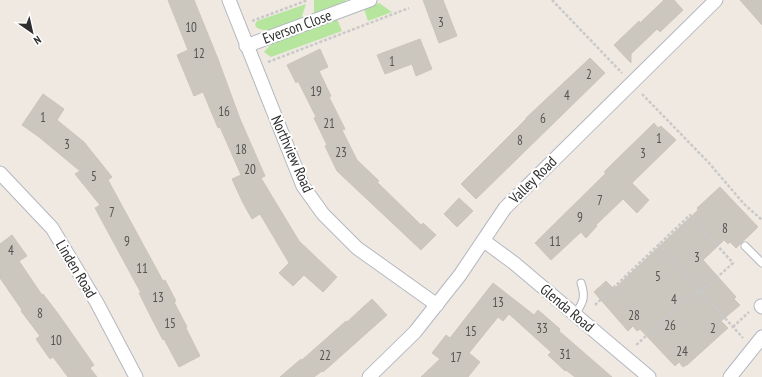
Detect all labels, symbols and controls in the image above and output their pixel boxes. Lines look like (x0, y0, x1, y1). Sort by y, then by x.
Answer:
street label: Everson Close (260, 5, 334, 48)
north arrow (12, 12, 52, 52)
house number: 3 (438, 14, 444, 31)
house number: 10 (185, 19, 197, 36)
text: N (31, 33, 44, 48)
house number: 12 (193, 45, 205, 62)
house number: 1 (389, 53, 395, 70)
house number: 2 (586, 66, 592, 83)
house number: 19 (310, 83, 322, 100)
house number: 4 (564, 87, 570, 104)
house number: 16 (218, 103, 230, 120)
house number: 1 (40, 109, 46, 126)
house number: 6 (540, 110, 546, 127)
street label: Northview Road (267, 112, 318, 195)
house number: 21 (323, 115, 335, 132)
house number: 1 (656, 130, 662, 147)
house number: 8 (517, 132, 523, 149)
house number: 3 (64, 136, 70, 153)
house number: 18 (235, 141, 247, 158)
house number: 23 (335, 144, 347, 161)
house number: 3 (640, 145, 646, 162)
street label: Valley Road (504, 152, 560, 208)
house number: 20 (244, 161, 256, 178)
house number: 5 (91, 168, 97, 185)
house number: 7 (597, 192, 603, 209)
house number: 7 (109, 204, 115, 221)
house number: 9 (577, 209, 583, 226)
house number: 8 (722, 220, 728, 237)
house number: 9 (124, 233, 130, 250)
house number: 11 (549, 233, 561, 250)
street label: Linden Road (52, 236, 101, 301)
house number: 4 (8, 242, 14, 259)
house number: 3 (694, 249, 700, 266)
house number: 11 (136, 260, 148, 277)
house number: 5 (655, 268, 661, 285)
street label: Glenda Road (536, 279, 598, 336)
house number: 13 (152, 289, 164, 306)
house number: 4 (671, 291, 677, 308)
house number: 13 (492, 294, 504, 311)
house number: 8 (37, 305, 43, 322)
house number: 28 (628, 307, 640, 324)
house number: 15 (164, 315, 176, 332)
house number: 26 (664, 317, 676, 334)
house number: 33 (536, 320, 548, 337)
house number: 2 (710, 320, 716, 337)
house number: 15 (465, 323, 477, 340)
house number: 10 (50, 332, 62, 349)
house number: 24 (676, 343, 688, 360)
house number: 31 (559, 346, 571, 363)
house number: 22 (319, 347, 331, 364)
house number: 17 (450, 349, 462, 366)

